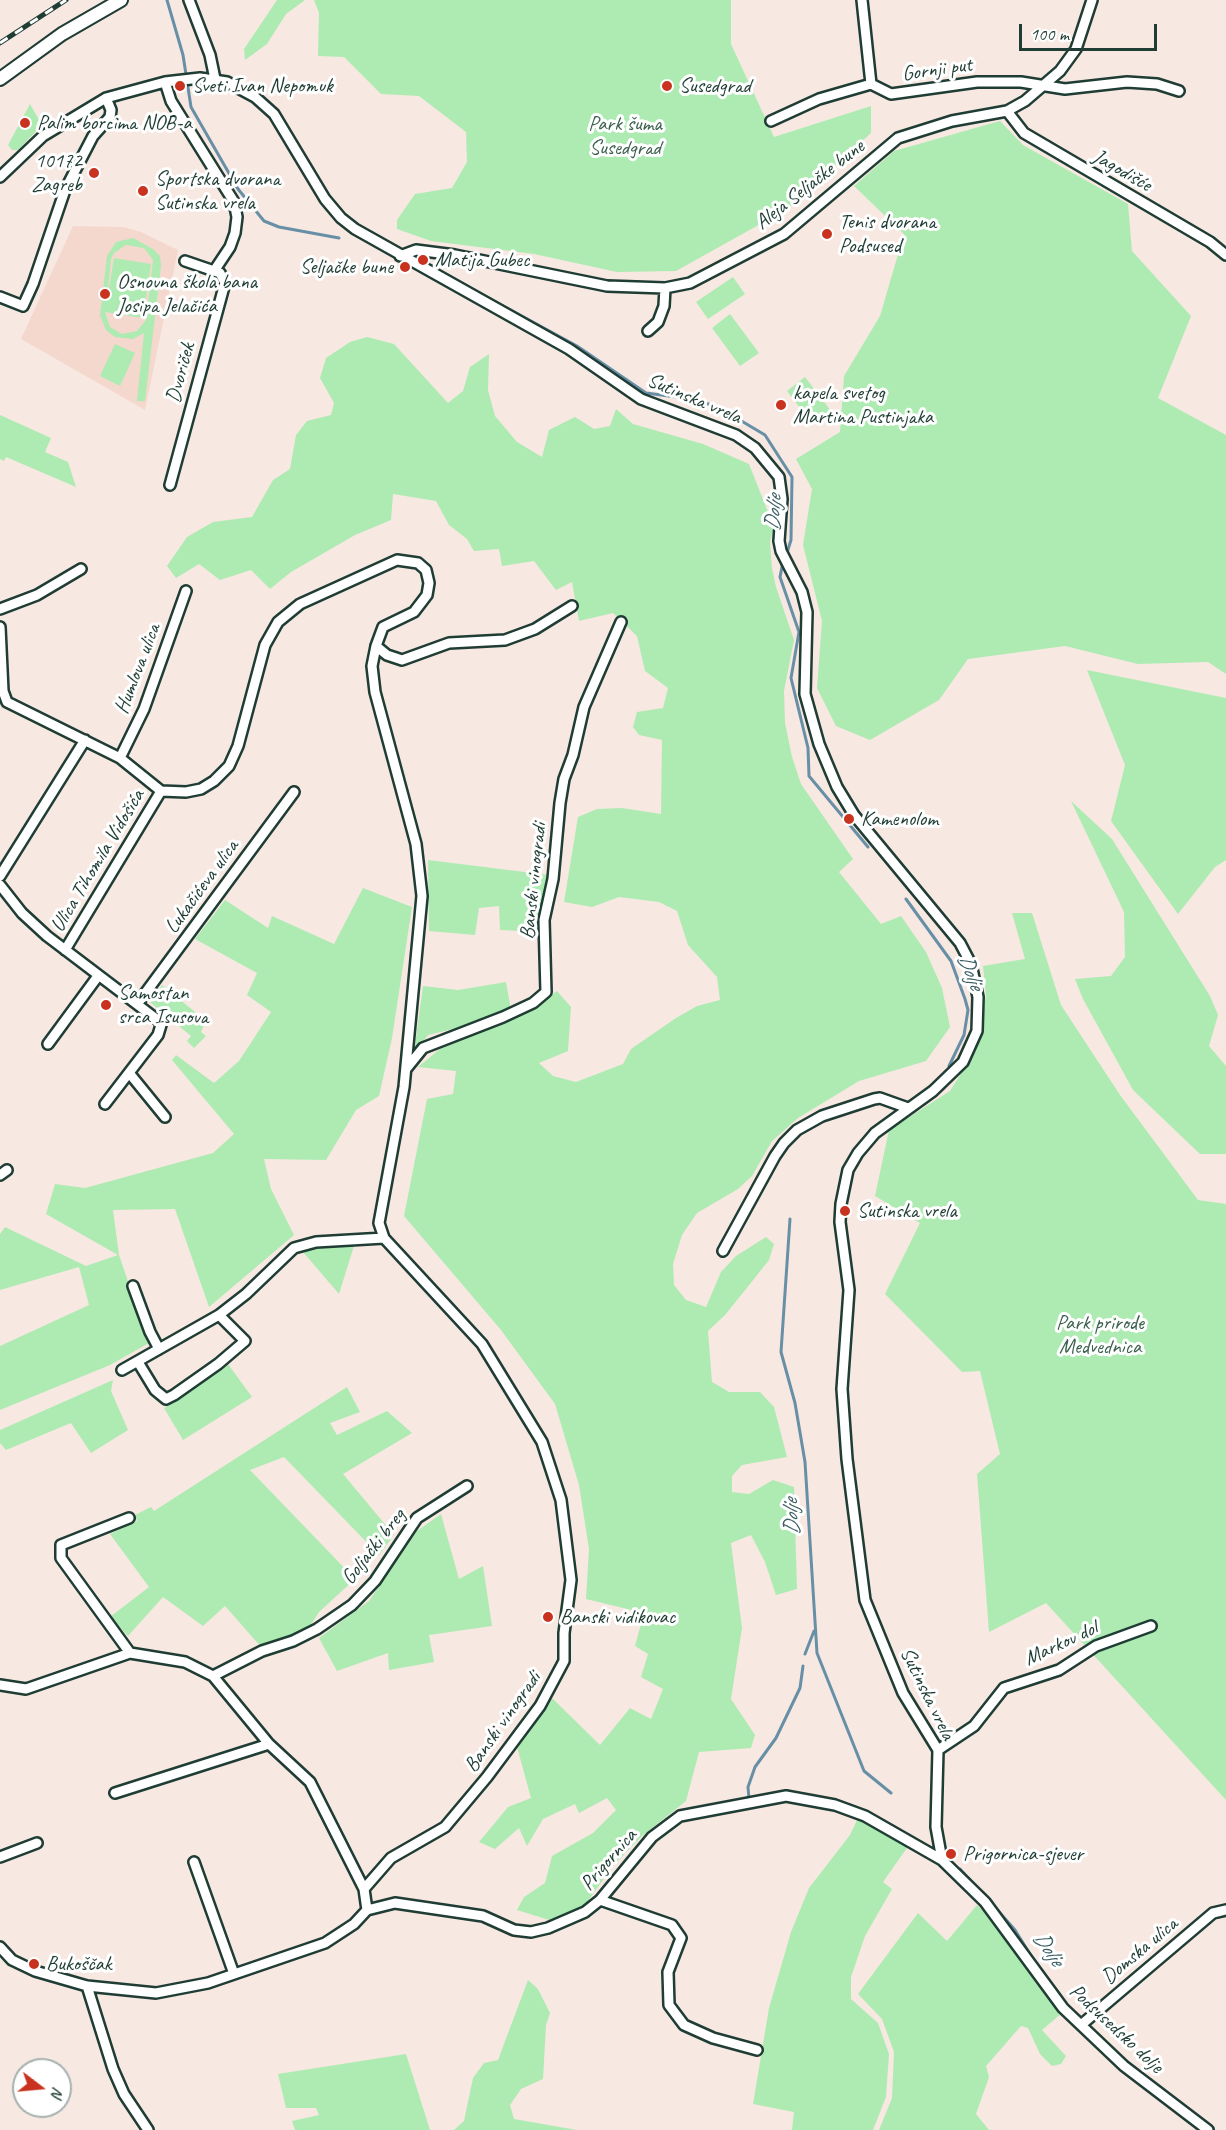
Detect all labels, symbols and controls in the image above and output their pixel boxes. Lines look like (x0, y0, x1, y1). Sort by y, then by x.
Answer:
scale bar (1022, 12, 1160, 50)
text: 100 m (1030, 23, 1069, 45)
street label: Gornji put (900, 53, 974, 87)
place label: Sveti Ivan Nepomuk (192, 73, 333, 99)
place label: Susedgrad (679, 73, 751, 99)
marker: Sveti Ivan Nepomuk (173, 79, 187, 93)
marker: Susedgrad (660, 79, 674, 93)
place label: Palim borcima NOB-a (37, 110, 192, 136)
park label: Park šuma Susedgrad (588, 111, 662, 161)
marker: Palim borcima NOB-a (18, 116, 32, 130)
street label: Aleja Seljačke bune (750, 134, 870, 236)
street label: Jagodišće (1088, 144, 1156, 198)
place label: 10172 Zagreb (31, 148, 82, 198)
marker: 10172 Zagreb (87, 166, 101, 180)
place label: Sportska dvorana Sutinska vrela (155, 166, 280, 216)
marker: Sportska dvorana Sutinska vrela (136, 184, 150, 198)
place label: Tenis dvorana Podsused (839, 209, 936, 259)
marker: Tenis dvorana Podsused (820, 227, 834, 241)
place label: Matija Gubec (435, 247, 529, 273)
marker: Matija Gubec (416, 253, 430, 267)
place label: Seljačke bune (300, 254, 393, 280)
marker: Seljačke bune (398, 260, 412, 274)
place label: Osnovna škola bana Josipa Jelačića (117, 269, 257, 319)
marker: Osnovna škola bana Josipa Jelačića (98, 287, 112, 301)
street label: Dvoriček (161, 340, 201, 406)
street label: Sutinska vrela (643, 368, 745, 430)
place label: kapela svetog Martina Pustinjaka (793, 380, 933, 430)
marker: kapela svetog Martina Pustinjaka (774, 398, 788, 412)
water label: Dolje (760, 494, 788, 532)
street label: Humlova ulica (109, 620, 167, 718)
street label: Ulica Tihomila Vidošića (45, 785, 151, 937)
place label: Kamenolom (861, 806, 938, 832)
marker: Kamenolom (842, 812, 856, 826)
street label: Banski vinogradi (515, 821, 553, 941)
street label: Lukačićeva ulica (160, 835, 244, 939)
water label: Dolje (951, 950, 989, 994)
place label: Samostan srca Isusova (118, 980, 208, 1030)
marker: Samostan srca Isusova (99, 998, 113, 1012)
place label: Sutinska vrela (857, 1198, 957, 1224)
marker: Sutinska vrela (838, 1204, 852, 1218)
park label: Park prirode Medvednica (1056, 1310, 1144, 1360)
water label: Dolje (778, 1498, 806, 1536)
street label: Goljački breg (337, 1504, 411, 1590)
place label: Banski vidikovac (560, 1604, 675, 1630)
marker: Banski vidikovac (541, 1610, 555, 1624)
street label: Markov dol (1020, 1616, 1102, 1672)
street label: Sutinska vrela (894, 1644, 960, 1744)
street label: Banski vinogradi (459, 1667, 547, 1777)
street label: Prigornica (575, 1824, 643, 1896)
place label: Prigornica-sjever (963, 1841, 1083, 1867)
marker: Prigornica-sjever (944, 1847, 958, 1861)
street label: Domska ulica (1097, 1912, 1183, 1990)
water label: Dolje (1027, 1927, 1069, 1971)
place label: Bukoščak (46, 1951, 111, 1977)
marker: Bukoščak (27, 1957, 41, 1971)
street label: Podsusedsko dolje (1064, 1979, 1168, 2079)
north arrow (12, 2058, 72, 2118)
text: N (46, 2085, 68, 2100)

